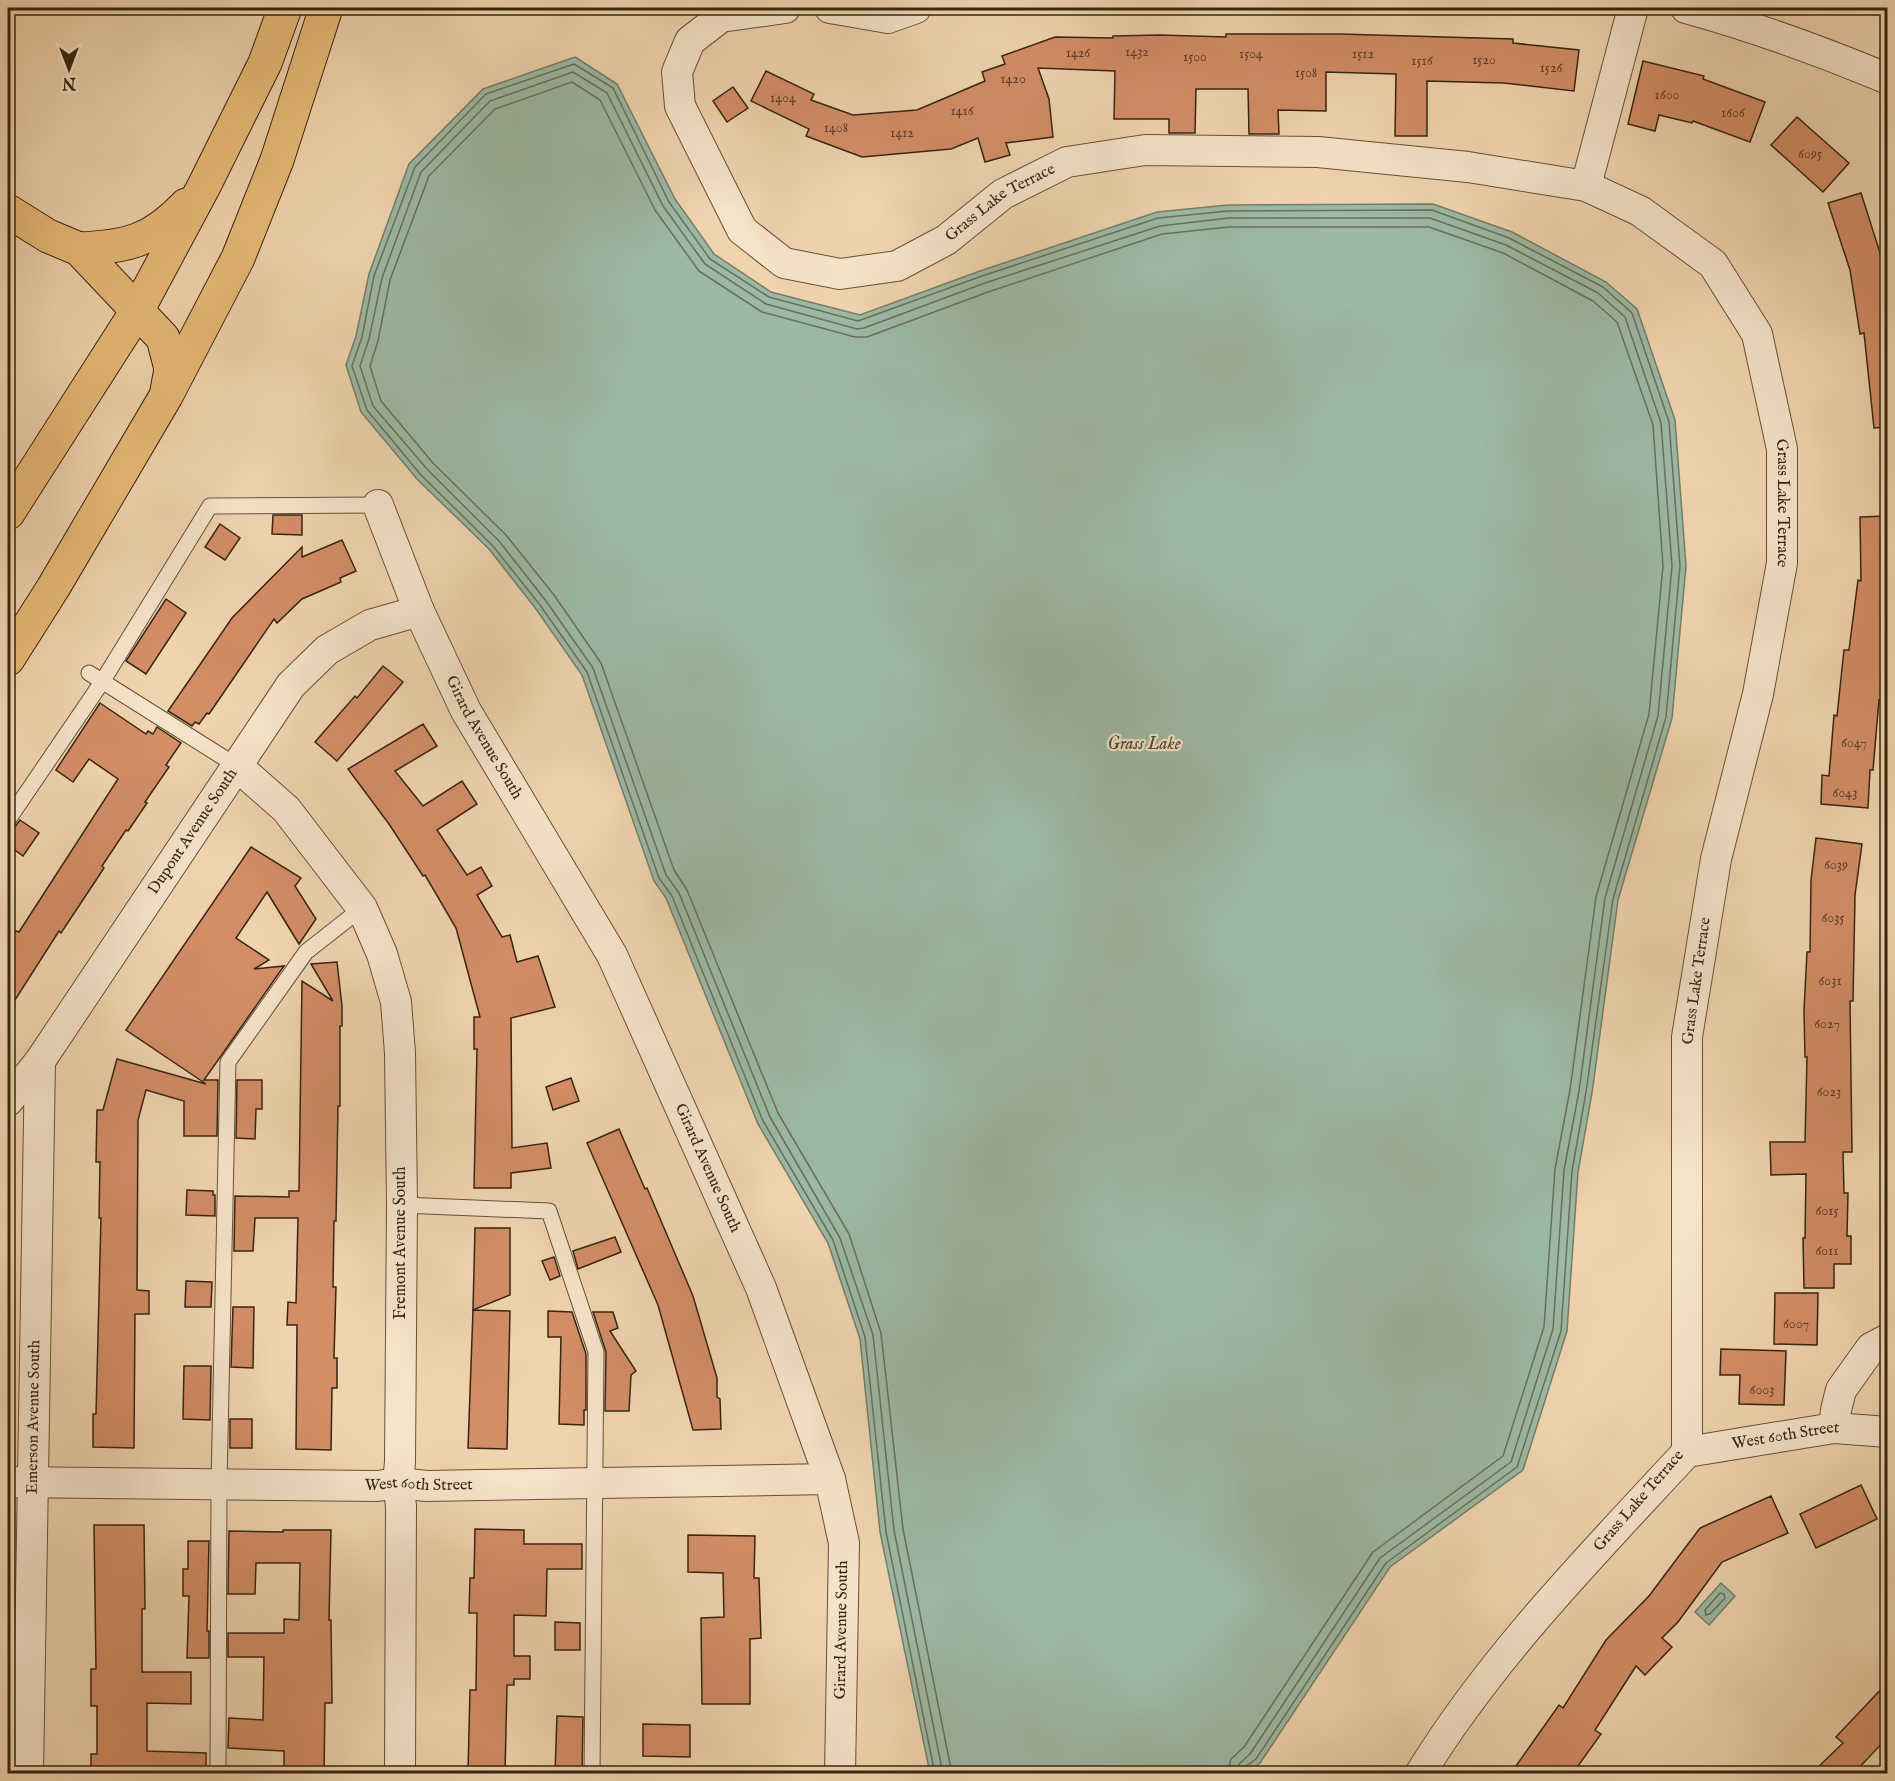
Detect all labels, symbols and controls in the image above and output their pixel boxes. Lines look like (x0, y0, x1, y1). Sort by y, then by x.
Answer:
north arrow (39, 39, 99, 99)
house number: 1432 (1125, 43, 1149, 61)
house number: 1426 (1066, 44, 1091, 62)
house number: 1504 (1239, 45, 1263, 63)
house number: 1512 (1352, 45, 1374, 63)
house number: 1500 (1183, 48, 1207, 66)
house number: 1520 (1472, 51, 1496, 69)
house number: 1516 (1411, 52, 1434, 70)
house number: 1526 (1540, 59, 1563, 77)
house number: 1508 (1295, 64, 1317, 82)
house number: 1420 (1000, 70, 1026, 88)
text: N (62, 72, 77, 92)
house number: 1600 (1655, 86, 1680, 104)
house number: 1404 (770, 89, 796, 107)
house number: 1416 (950, 102, 975, 120)
house number: 1606 (1721, 104, 1746, 122)
house number: 1408 (824, 119, 848, 137)
house number: 1412 (890, 124, 914, 142)
house number: 6095 (1798, 145, 1822, 163)
street label: Grass Lake Terrace (941, 159, 1059, 246)
street label: Grass Lake Terrace (1770, 437, 1792, 569)
street label: Girard Avenue South (441, 673, 527, 804)
water label: Grass Lake (1107, 733, 1181, 756)
house number: 6047 (1841, 734, 1867, 752)
street label: Dupont Avenue South (144, 764, 243, 898)
house number: 6043 (1833, 784, 1857, 802)
house number: 6039 (1824, 856, 1848, 874)
house number: 6035 (1821, 909, 1845, 927)
street label: Grass Lake Terrace (1678, 916, 1716, 1046)
house number: 6031 (1818, 972, 1842, 990)
house number: 6027 (1814, 1015, 1840, 1033)
house number: 6023 (1817, 1083, 1841, 1101)
street label: Girard Avenue South (670, 1101, 745, 1236)
street label: Fremont Avenue South (391, 1166, 411, 1319)
house number: 6015 (1816, 1202, 1838, 1220)
house number: 6011 (1815, 1242, 1839, 1260)
house number: 6007 (1783, 1315, 1809, 1333)
street label: Emerson Avenue South (23, 1339, 45, 1494)
house number: 6003 (1750, 1381, 1774, 1399)
street label: West 60th Street (1731, 1418, 1840, 1454)
street label: Grass Lake Terrace (1589, 1446, 1689, 1556)
street label: West 60th Street (365, 1473, 473, 1496)
street label: Girard Avenue South (831, 1560, 853, 1700)

